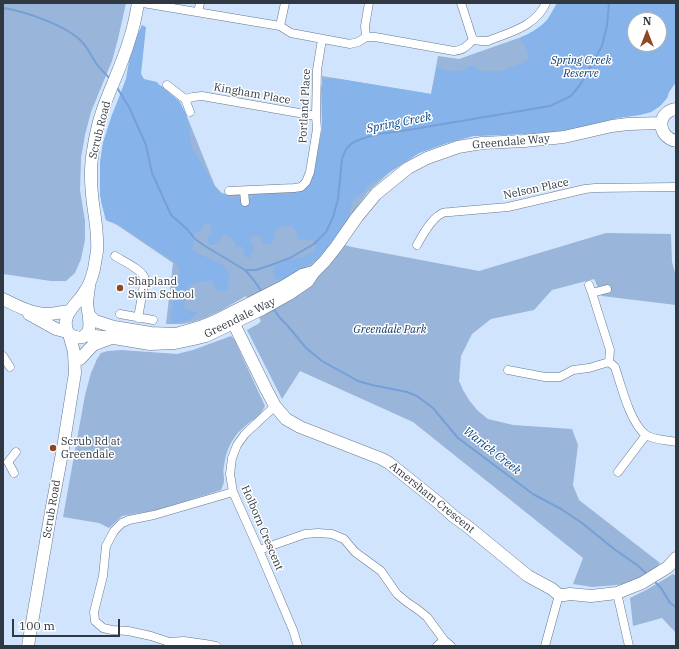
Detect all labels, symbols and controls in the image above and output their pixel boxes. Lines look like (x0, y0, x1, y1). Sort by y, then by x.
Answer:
north arrow (627, 12, 667, 52)
text: N (643, 14, 651, 28)
park label: Spring Creek Reserve (551, 54, 611, 80)
street label: Portland Place (296, 68, 314, 144)
street label: Kingham Place (213, 81, 291, 107)
street label: Scrub Road (86, 100, 114, 160)
water label: Spring Creek (365, 110, 433, 136)
street label: Greendale Way (472, 132, 550, 152)
street label: Nelson Place (502, 176, 570, 202)
place label: Shapland Swim School (128, 275, 194, 301)
marker: Shapland Swim School (115, 283, 125, 293)
street label: Greendale Way (202, 295, 278, 341)
park label: Greendale Park (353, 323, 427, 337)
water label: Warick Creek (460, 424, 524, 478)
place label: Scrub Rd at Greendale (61, 435, 120, 461)
marker: Scrub Rd at Greendale (48, 443, 58, 453)
street label: Amersham Crescent (387, 460, 477, 536)
street label: Scrub Road (40, 479, 64, 539)
street label: Holborn Crescent (238, 484, 286, 572)
scale bar (14, 611, 122, 637)
text: 100 m (19, 618, 55, 633)

